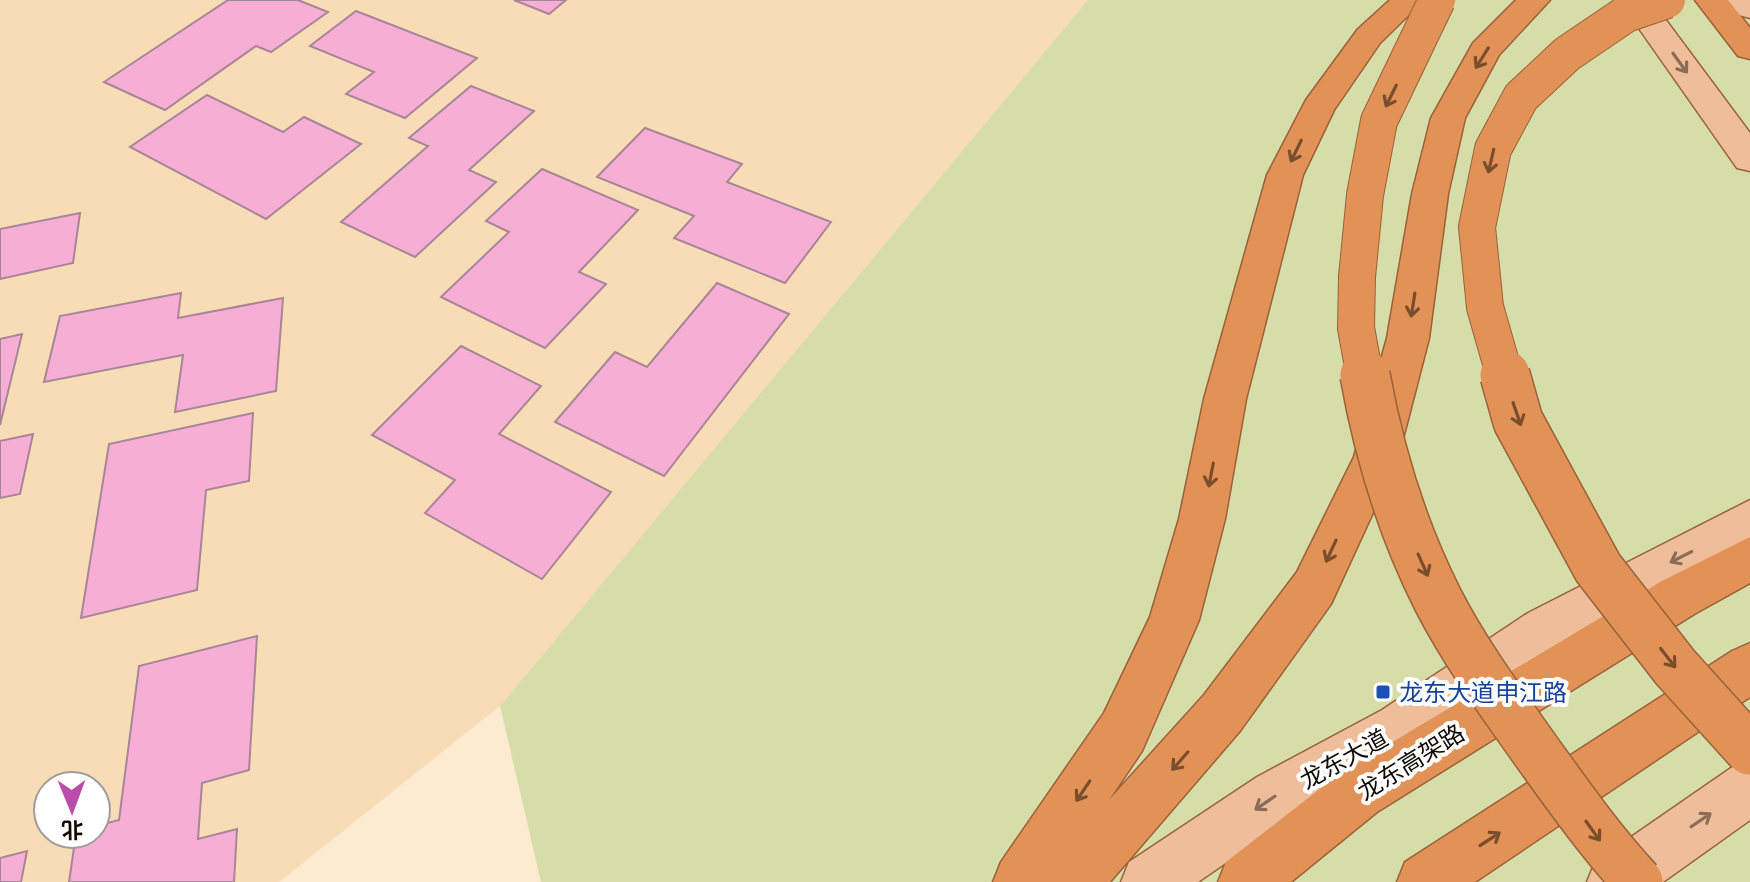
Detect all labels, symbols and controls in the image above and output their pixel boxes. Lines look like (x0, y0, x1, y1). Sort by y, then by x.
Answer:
one-way arrow (1474, 46, 1490, 68)
one-way arrow (1672, 52, 1689, 74)
one-way arrow (1383, 83, 1399, 107)
one-way arrow (1288, 139, 1303, 163)
one-way arrow (1483, 147, 1498, 173)
one-way arrow (1405, 292, 1420, 317)
one-way arrow (1510, 401, 1525, 426)
one-way arrow (1202, 462, 1217, 487)
one-way arrow (1323, 538, 1338, 562)
one-way arrow (1669, 549, 1693, 565)
one-way arrow (1416, 552, 1431, 577)
one-way arrow (1659, 647, 1677, 668)
place label: 龙东大道申江路 (1399, 675, 1567, 710)
marker: 龙东大道申江路 (1374, 683, 1392, 701)
street label: 龙东高架路 (1351, 715, 1471, 809)
street label: 龙东大道 (1294, 720, 1394, 798)
one-way arrow (1171, 750, 1189, 770)
north arrow (32, 770, 112, 850)
one-way arrow (1075, 780, 1091, 802)
one-way arrow (1254, 795, 1276, 812)
one-way arrow (1689, 812, 1711, 828)
text: 北 (61, 814, 84, 846)
one-way arrow (1585, 819, 1601, 841)
one-way arrow (1478, 830, 1500, 847)

